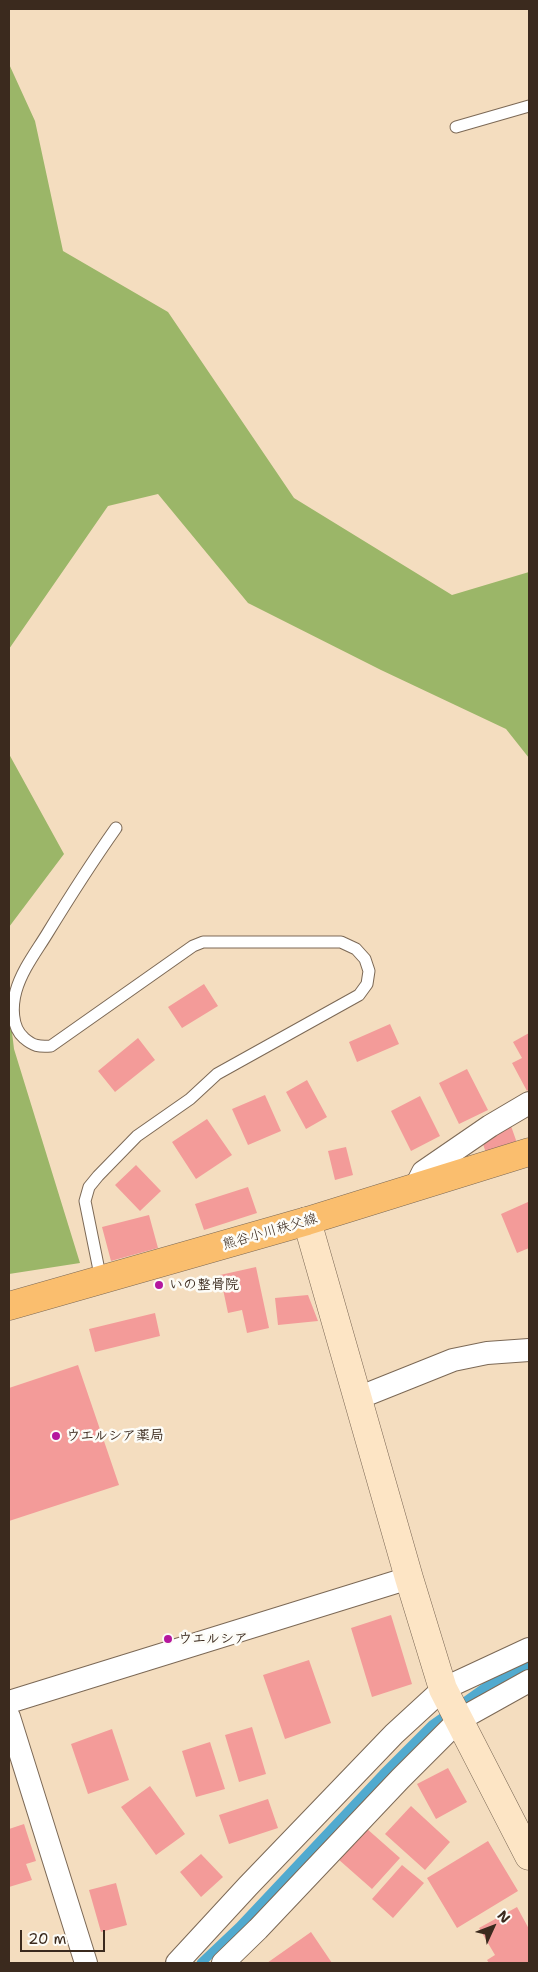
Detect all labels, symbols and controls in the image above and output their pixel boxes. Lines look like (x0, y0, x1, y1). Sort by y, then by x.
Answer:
street label: 熊谷小川秩父線 (221, 1210, 319, 1254)
place label: いの整骨院 (169, 1277, 239, 1293)
marker: いの整骨院 (153, 1279, 165, 1291)
place label: ウエルシア薬局 (66, 1428, 164, 1444)
marker: ウエルシア薬局 (50, 1430, 62, 1442)
place label: ウエルシア (178, 1631, 248, 1647)
marker: ウエルシア (162, 1633, 174, 1645)
north arrow (468, 1902, 518, 1952)
text: N (494, 1907, 514, 1927)
scale bar (22, 1920, 108, 1952)
text: 20 m (28, 1929, 67, 1949)

